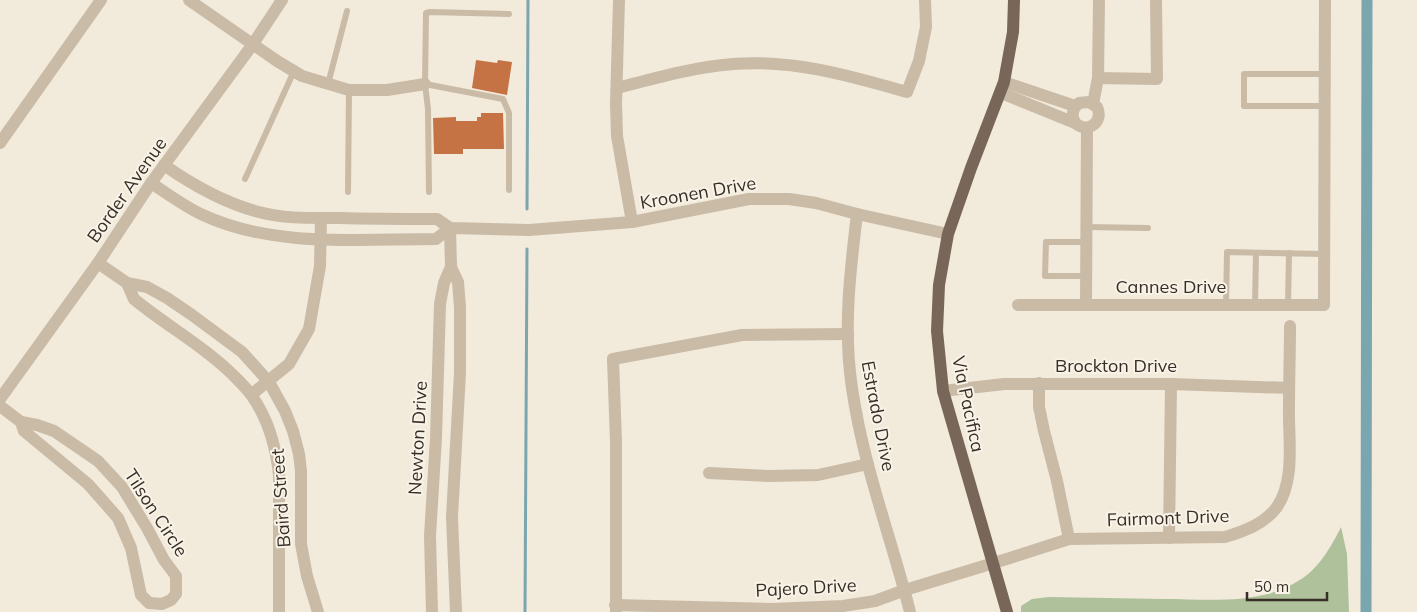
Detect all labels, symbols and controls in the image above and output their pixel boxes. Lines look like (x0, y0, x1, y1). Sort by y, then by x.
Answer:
street label: Border Avenue (82, 133, 171, 247)
street label: Kroonen Drive (638, 171, 758, 214)
street label: Cannes Drive (1116, 275, 1226, 298)
street label: Via Pacifica (947, 354, 990, 454)
street label: Brockton Drive (1055, 354, 1177, 377)
street label: Estrado Drive (857, 359, 900, 473)
street label: Newton Drive (403, 380, 432, 496)
street label: Baird Street (266, 448, 295, 548)
street label: Tilson Circle (120, 465, 193, 561)
street label: Fairmont Drive (1106, 504, 1230, 531)
scale bar (1247, 570, 1327, 602)
street label: Pajero Drive (755, 573, 857, 602)
text: 50 m (1254, 577, 1289, 596)

